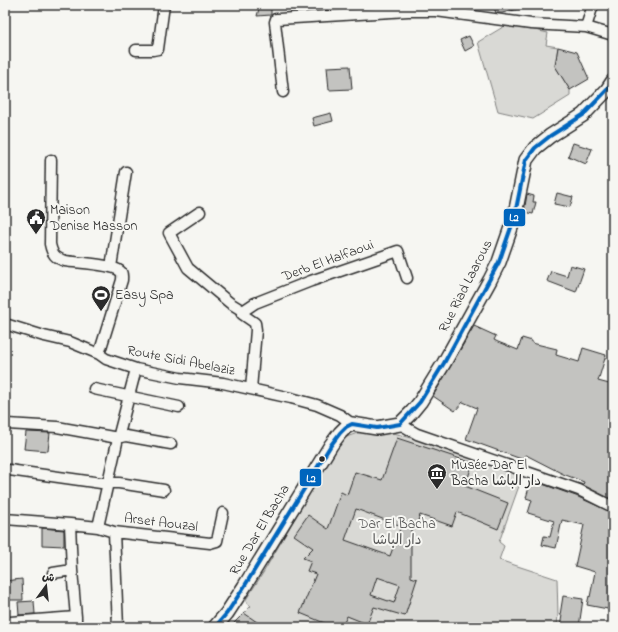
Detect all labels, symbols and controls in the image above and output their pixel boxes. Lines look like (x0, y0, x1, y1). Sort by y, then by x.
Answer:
place label: Maison Denise Masson (49, 200, 137, 237)
public building icon: Maison Denise Masson (25, 207, 47, 235)
line badge: L2 (503, 208, 526, 227)
text: L2 (509, 210, 519, 226)
street label: Derb El Halfaoui (278, 235, 377, 288)
street label: Rue Riad Laarous (434, 236, 498, 336)
sports icon: Easy Spa (90, 284, 112, 312)
place label: Easy Spa (115, 285, 174, 307)
street label: Route Sidi Abelaziz (125, 340, 237, 382)
unlabelled marker (317, 454, 327, 464)
place label: Musée Dar El Bacha دار الباشا (450, 455, 541, 492)
museum icon: Musée Dar El Bacha دار الباشا (426, 462, 448, 490)
line badge: L2 (299, 468, 322, 487)
text: L2 (306, 471, 316, 487)
street label: Rue Dar El Bacha (224, 480, 296, 580)
street label: Arset Aouzal (123, 508, 199, 538)
park label: Dar El Bacha دار الباشا (357, 514, 436, 551)
north arrow (26, 566, 66, 606)
text: ش (40, 568, 56, 587)

